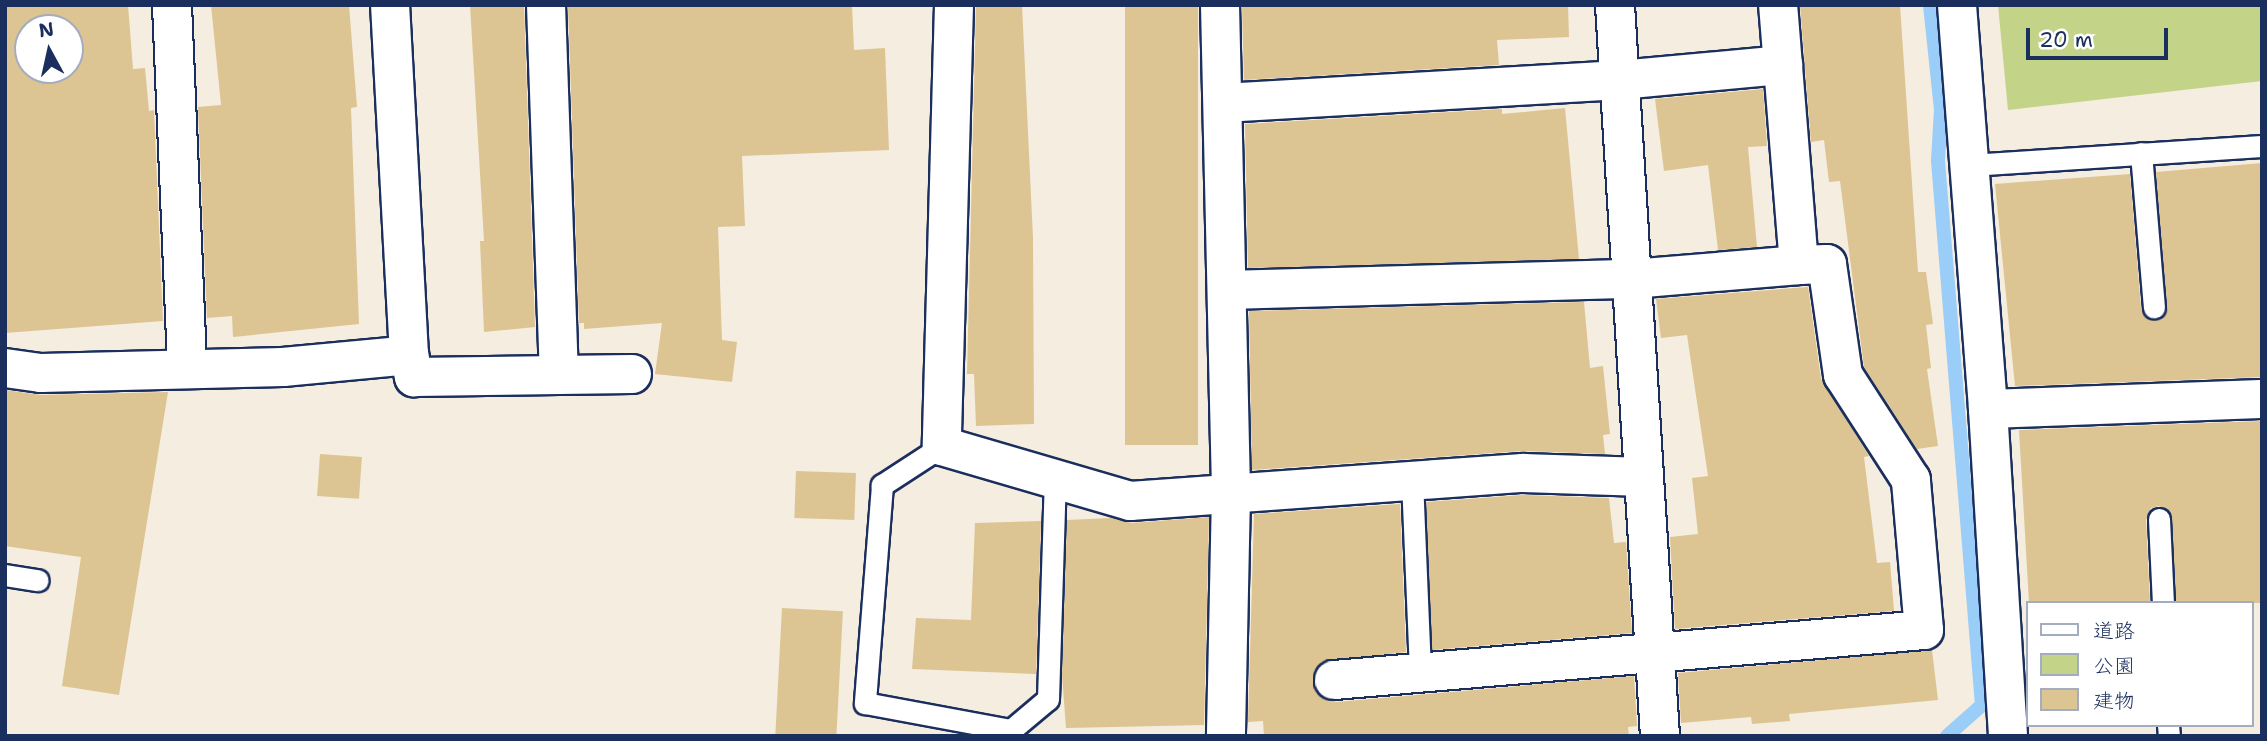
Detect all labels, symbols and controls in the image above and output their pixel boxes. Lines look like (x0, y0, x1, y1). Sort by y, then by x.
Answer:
north arrow (14, 14, 84, 84)
scale bar (2029, 14, 2171, 58)
text: N (37, 16, 55, 43)
text: 20 m (2039, 26, 2093, 54)
legend (2025, 601, 2253, 727)
text: 道路 (2093, 617, 2135, 645)
text: 公園 (2093, 652, 2135, 680)
text: 建物 (2093, 687, 2135, 715)

